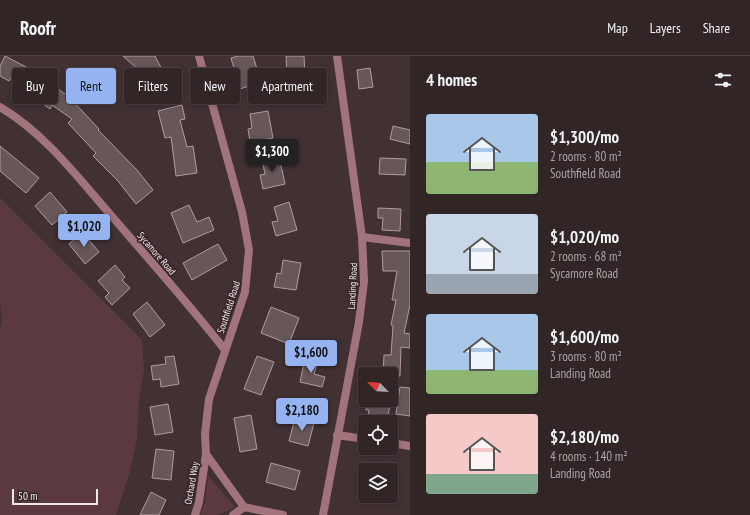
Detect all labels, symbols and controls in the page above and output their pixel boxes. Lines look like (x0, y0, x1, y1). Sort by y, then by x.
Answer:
text: Roofr (20, 16, 56, 40)
text: Map (607, 19, 628, 37)
text: Layers (650, 19, 681, 37)
text: Share (703, 19, 730, 37)
chip: Buy (12, 68, 58, 104)
chip: Rent (66, 68, 116, 104)
chip: Filters (124, 68, 182, 104)
chip: New (190, 68, 240, 104)
chip: Apartment (248, 68, 327, 104)
text: 4 homes (426, 69, 477, 91)
icon: filters (712, 69, 734, 91)
text: $1,300/mo (550, 126, 619, 148)
icon: home (458, 130, 506, 178)
pin: $1,300 (239, 139, 305, 173)
text: $1,300 (255, 143, 289, 160)
text: 2 rooms · 80 m² (550, 148, 622, 165)
text: Southfield Road (550, 165, 621, 182)
pin: $1,020 (51, 214, 117, 248)
text: $1,020 (67, 218, 101, 235)
text: $1,020/mo (550, 226, 619, 248)
street label: Sycamore Road (135, 229, 179, 277)
icon: home (458, 230, 506, 278)
text: 2 rooms · 68 m² (550, 248, 622, 265)
street label: Landing Road (345, 262, 360, 310)
text: Sycamore Road (550, 265, 618, 282)
street label: Southfield Road (214, 279, 243, 335)
text: $1,600/mo (550, 326, 619, 348)
icon: home (458, 330, 506, 378)
pin: $1,600 (278, 340, 344, 374)
text: $1,600 (294, 344, 328, 361)
text: 3 rooms · 80 m² (550, 348, 622, 365)
text: Landing Road (550, 365, 611, 382)
north arrow (358, 367, 398, 407)
map controls (358, 367, 398, 503)
pin: $2,180 (269, 398, 335, 432)
text: $2,180 (285, 402, 319, 419)
button: locate (358, 415, 398, 455)
text: $2,180/mo (550, 426, 619, 448)
icon: home (458, 430, 506, 478)
text: 4 rooms · 140 m² (550, 448, 628, 465)
street label: Orchard Way (181, 460, 202, 506)
button: layers (358, 463, 398, 503)
text: Landing Road (550, 465, 611, 482)
scale bar (12, 487, 98, 506)
text: 50 m (18, 489, 37, 503)

